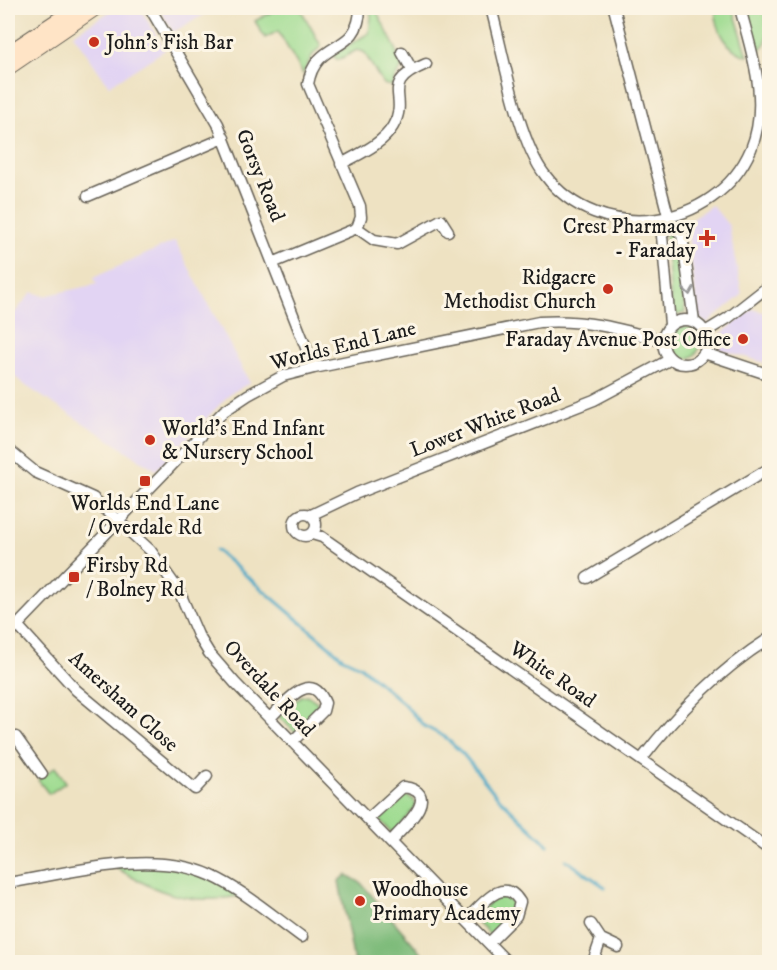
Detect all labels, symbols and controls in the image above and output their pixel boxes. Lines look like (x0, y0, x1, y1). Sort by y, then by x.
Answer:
place label: John's Fish Bar (104, 30, 234, 56)
marker: John's Fish Bar (87, 35, 101, 49)
street label: Gorsy Road (230, 125, 291, 226)
place label: Crest Pharmacy - Faraday (563, 214, 696, 264)
marker: Crest Pharmacy - Faraday (700, 231, 714, 245)
place label: Ridgacre Methodist Church (444, 265, 596, 315)
marker: Ridgacre Methodist Church (601, 282, 615, 296)
one-way arrow (683, 286, 695, 295)
street label: Worlds End Lane (267, 315, 419, 377)
place label: Faraday Avenue Post Office (505, 327, 731, 353)
marker: Faraday Avenue Post Office (736, 332, 750, 346)
street label: Lower White Road (406, 382, 565, 464)
place label: World's End Infant & Nursery School (161, 416, 325, 466)
marker: World's End Infant & Nursery School (143, 433, 157, 447)
marker: Worlds End Lane / Overdale Rd (138, 474, 152, 488)
place label: Worlds End Lane / Overdale Rd (70, 491, 220, 541)
place label: Firsby Rd / Bolney Rd (86, 553, 185, 603)
marker: Firsby Rd / Bolney Rd (67, 570, 81, 584)
street label: Overdale Road (218, 635, 321, 743)
street label: White Road (503, 635, 601, 714)
street label: Amersham Close (63, 646, 184, 758)
place label: Woodhouse Primary Academy (371, 877, 522, 927)
marker: Woodhouse Primary Academy (353, 894, 367, 908)

